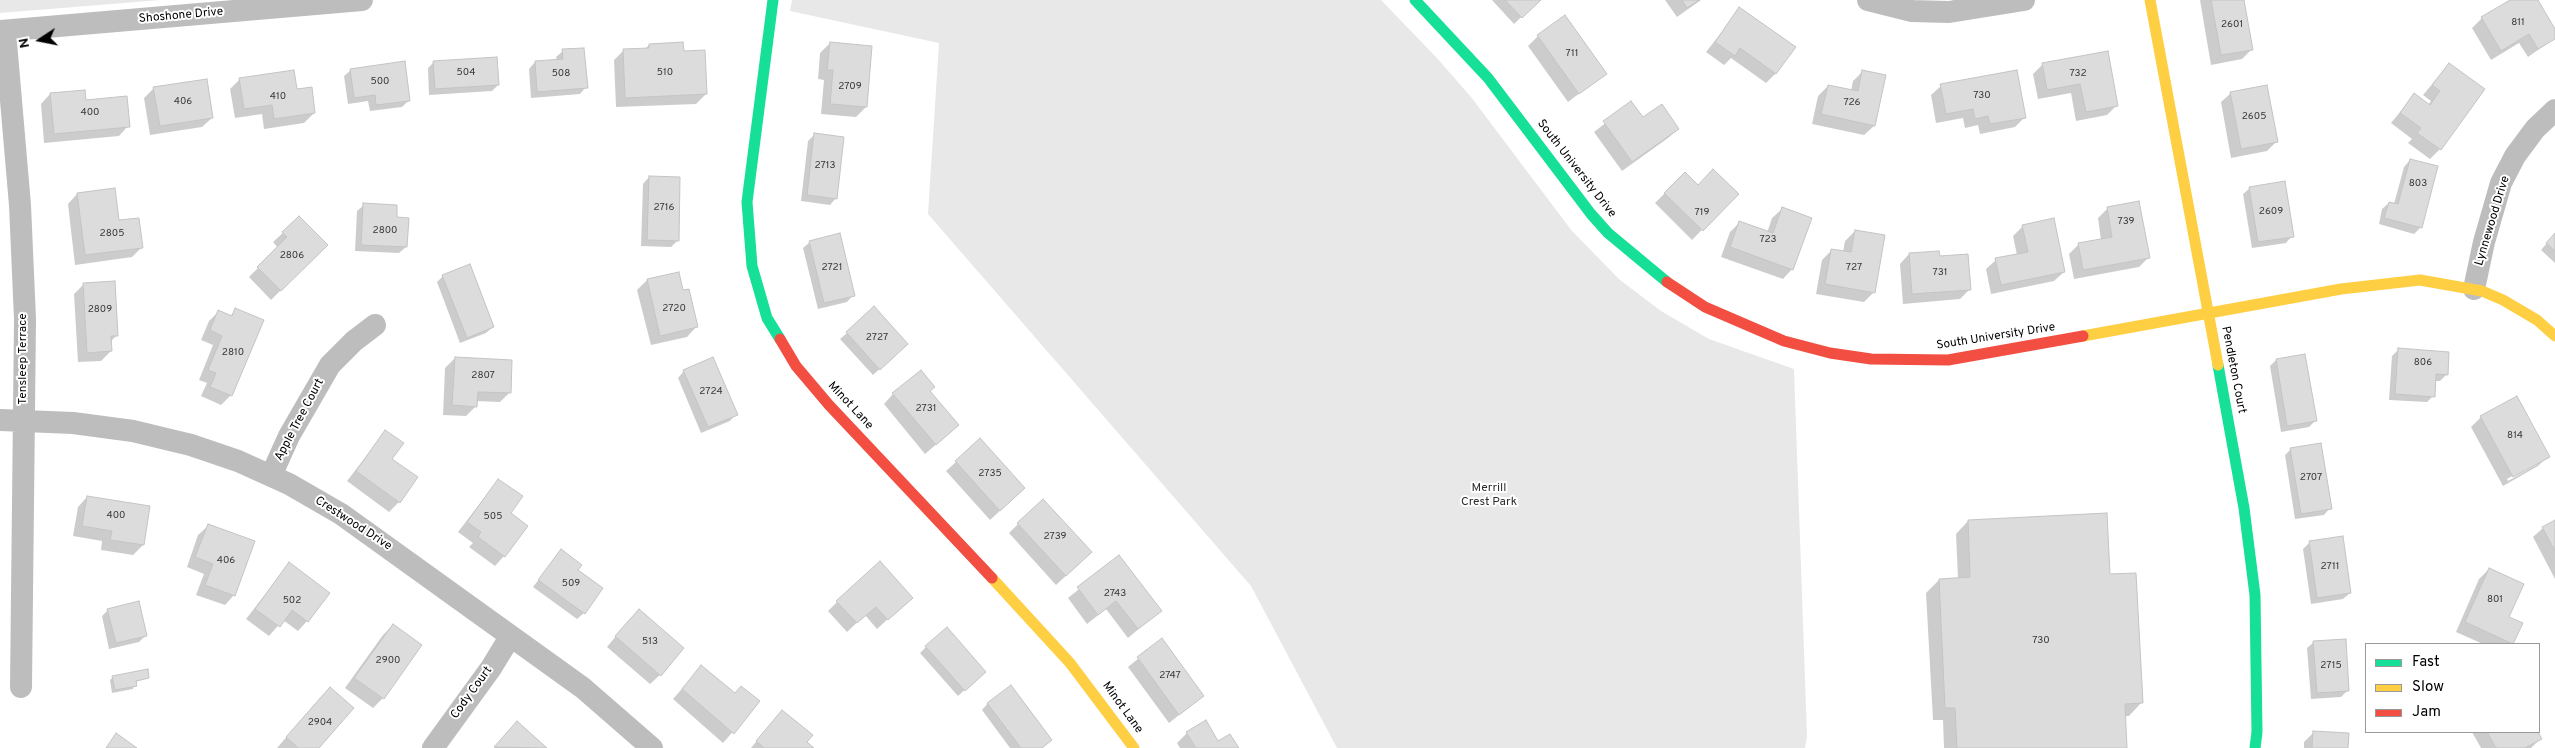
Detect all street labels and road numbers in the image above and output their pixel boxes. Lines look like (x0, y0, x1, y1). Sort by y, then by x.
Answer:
street label: Shoshone Drive (138, 5, 224, 27)
street label: South University Drive (1533, 117, 1619, 221)
street label: Lynnewood Drive (2473, 174, 2513, 268)
street label: Tensleep Terrace (17, 313, 31, 405)
street label: South University Drive (1936, 320, 2056, 354)
street label: Pendleton Court (2217, 325, 2249, 415)
street label: Apple Tree Court (272, 376, 328, 464)
street label: Minot Lane (824, 379, 876, 433)
street label: Crestwood Drive (312, 494, 394, 554)
street label: Cody Court (448, 664, 496, 722)
street label: Minot Lane (1099, 679, 1145, 737)

